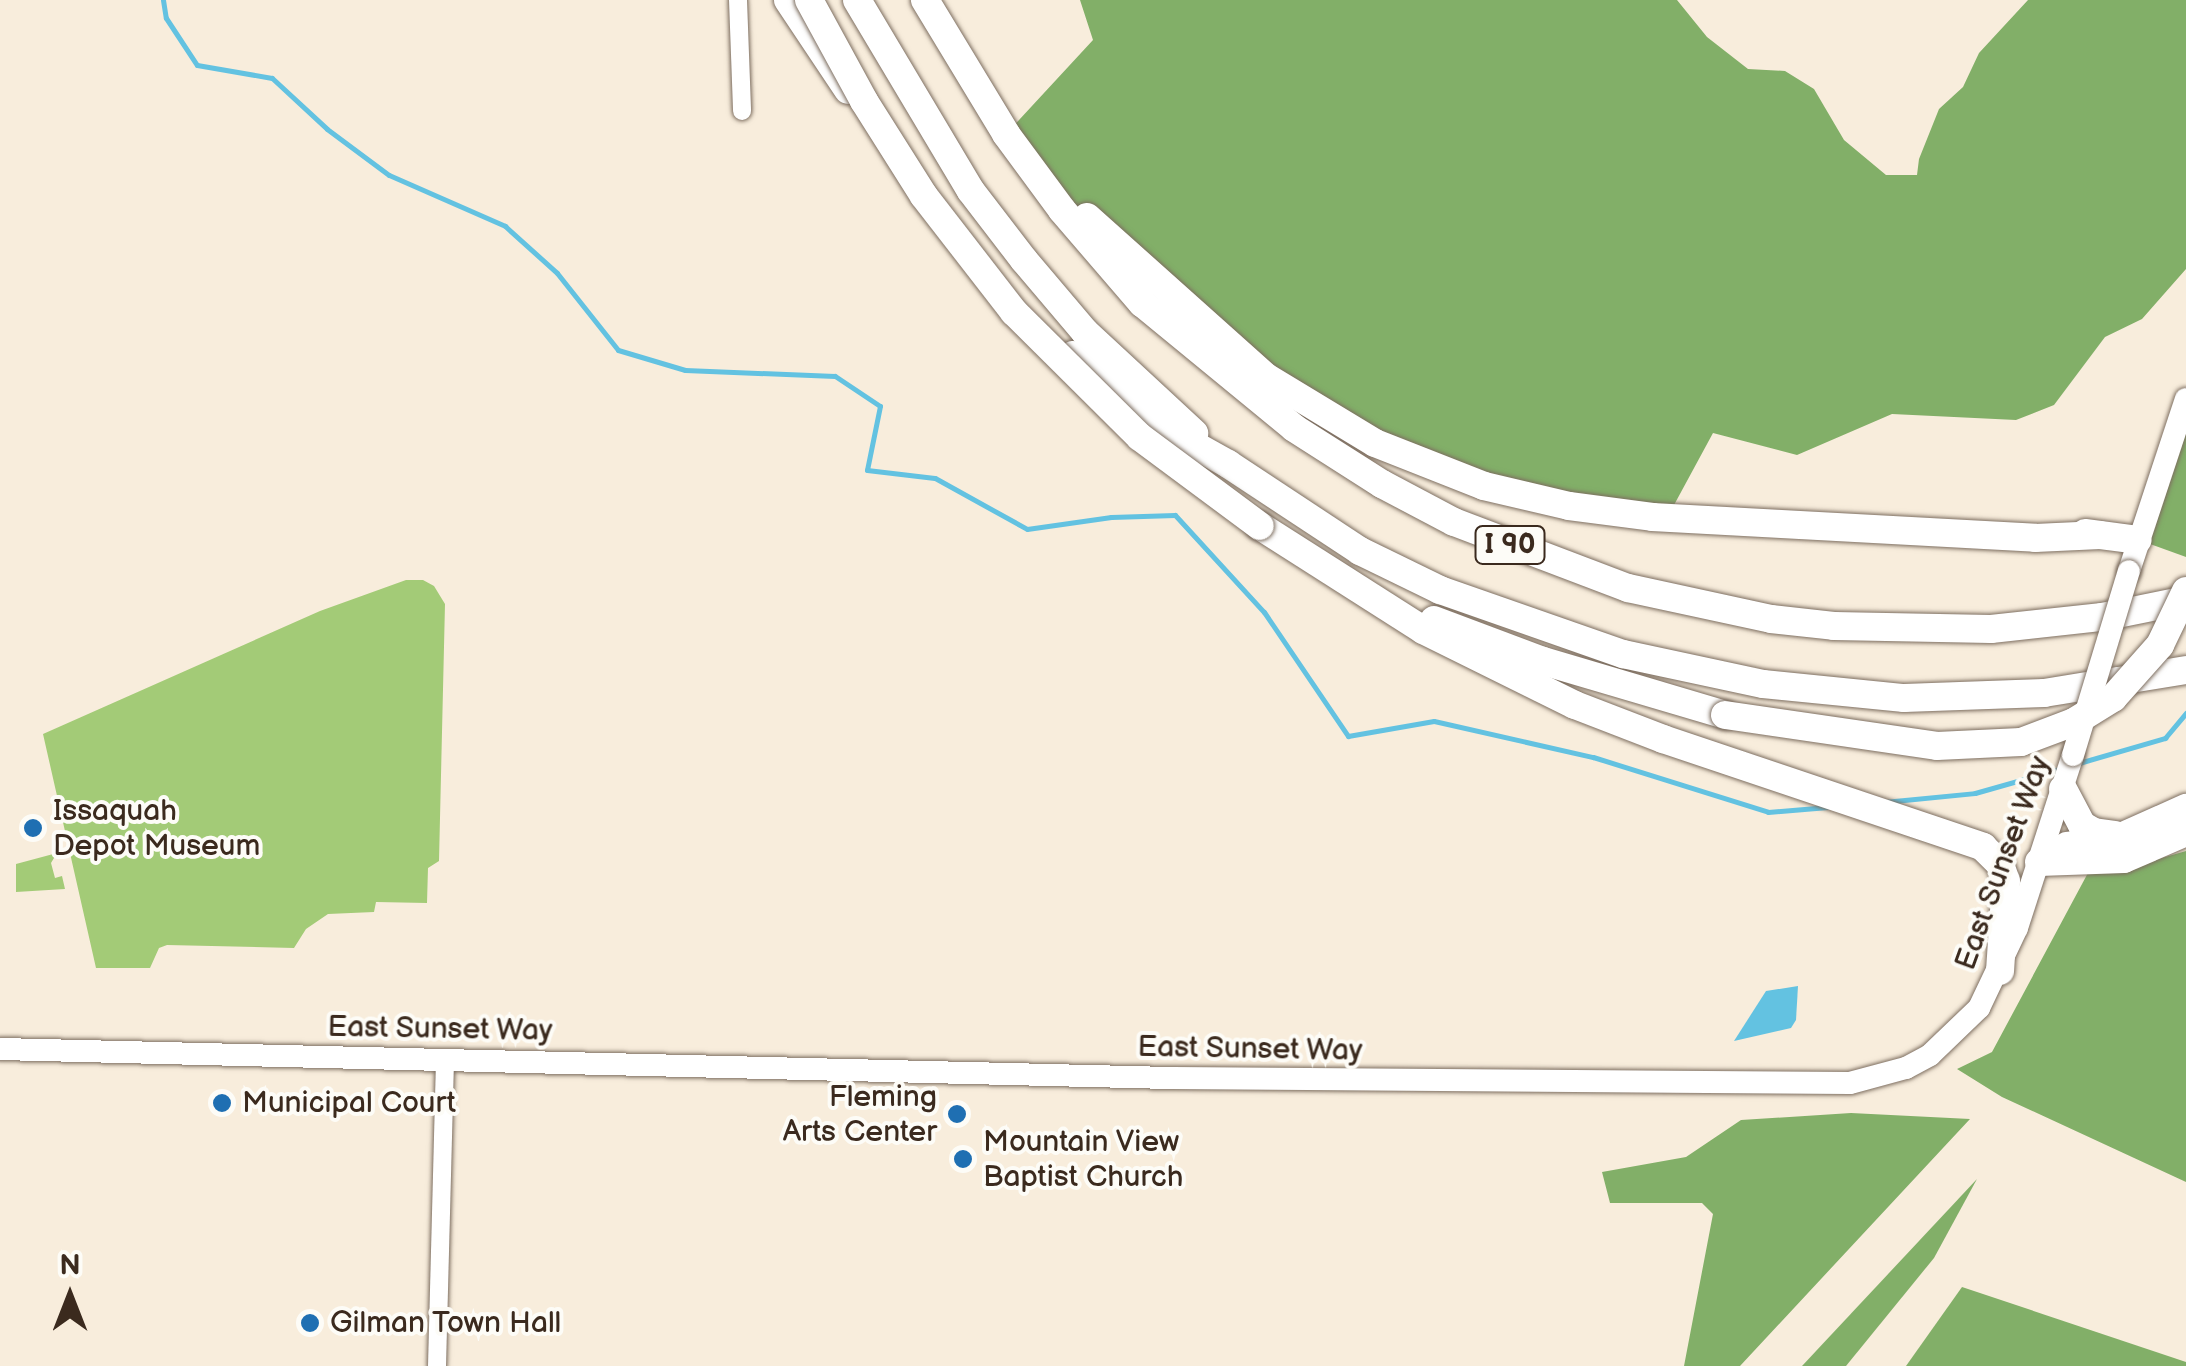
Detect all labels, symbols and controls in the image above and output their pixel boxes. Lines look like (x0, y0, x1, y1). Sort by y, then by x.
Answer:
road number: I 90 (1472, 522, 1548, 568)
street label: East Sunset Way (1947, 750, 2059, 976)
place label: Issaquah Depot Museum (53, 793, 260, 864)
marker: Issaquah Depot Museum (22, 817, 44, 839)
street label: East Sunset Way (326, 1009, 554, 1049)
street label: East Sunset Way (1136, 1029, 1364, 1069)
place label: Fleming Arts Center (783, 1079, 937, 1150)
place label: Municipal Court (242, 1085, 456, 1121)
marker: Municipal Court (211, 1092, 233, 1114)
marker: Fleming Arts Center (946, 1103, 968, 1125)
place label: Mountain View Baptist Church (983, 1124, 1183, 1194)
marker: Mountain View Baptist Church (952, 1148, 974, 1170)
north arrow (20, 1246, 120, 1346)
text: N (59, 1249, 81, 1282)
place label: Gilman Town Hall (330, 1305, 562, 1341)
marker: Gilman Town Hall (299, 1312, 321, 1334)

